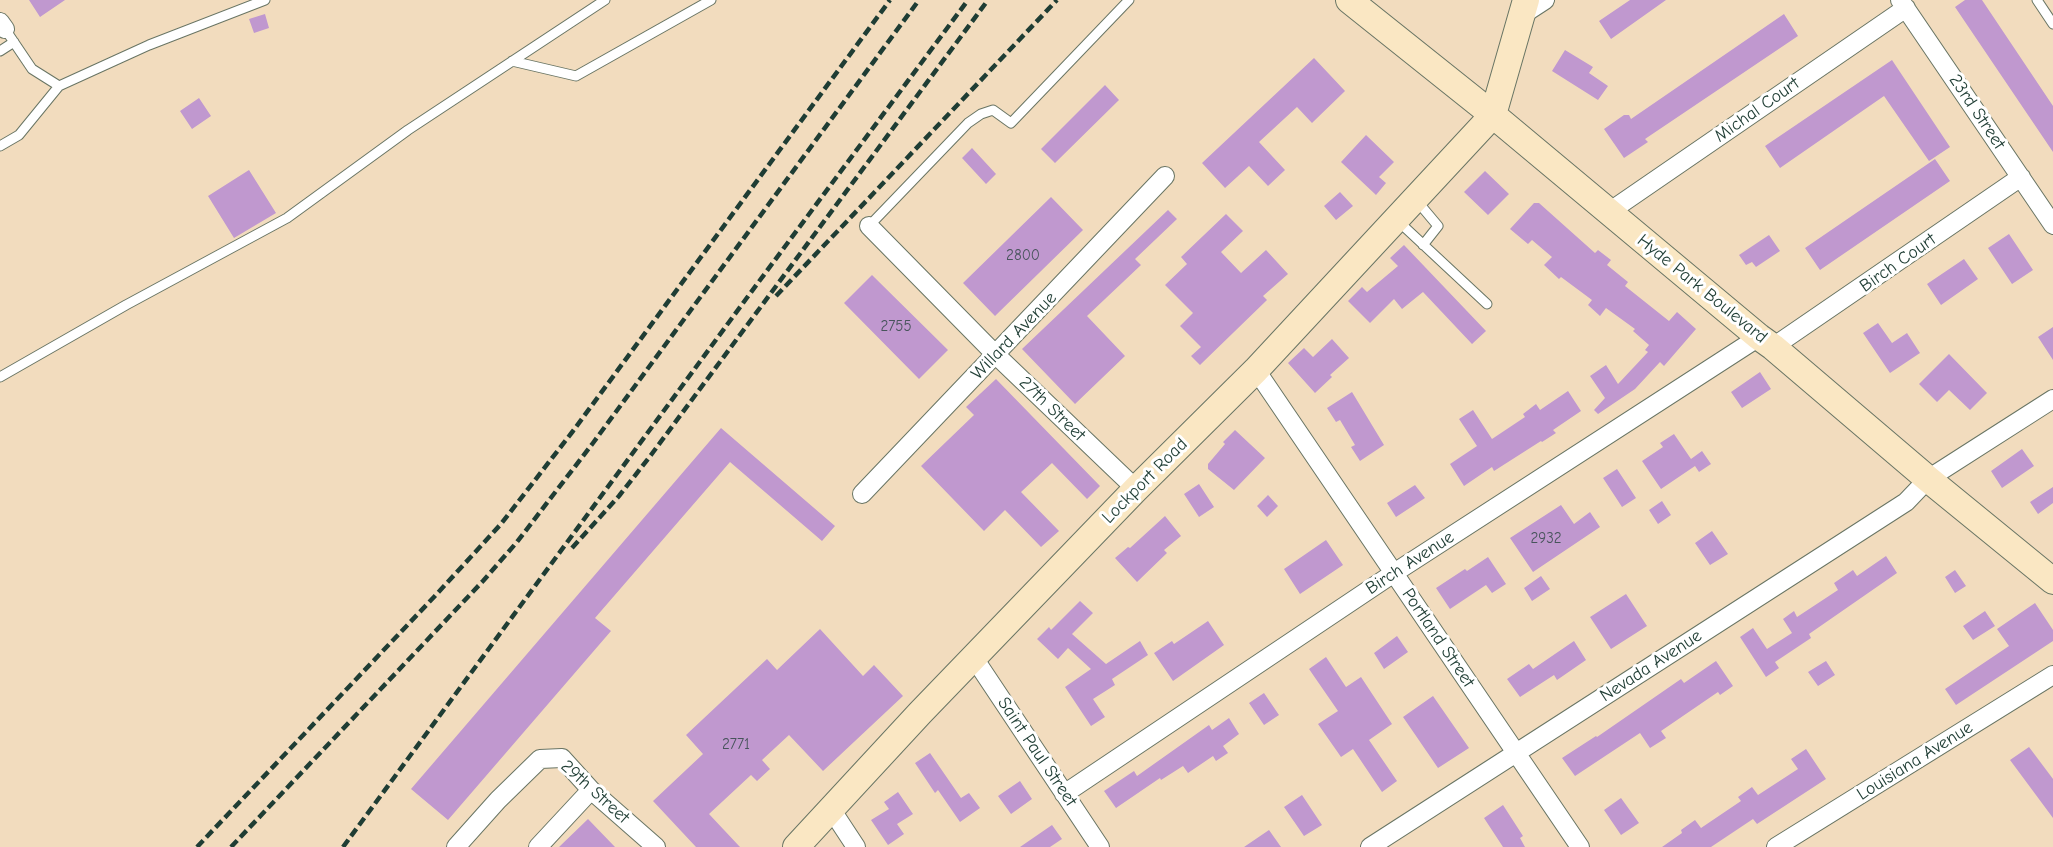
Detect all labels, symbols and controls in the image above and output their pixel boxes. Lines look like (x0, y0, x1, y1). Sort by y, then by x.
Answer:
street label: 23rd Street (1944, 70, 2010, 154)
street label: Michal Court (1710, 73, 1804, 147)
street label: Birch Court (1856, 229, 1940, 297)
street label: Hyde Park Boulevard (1633, 230, 1771, 348)
house number: 2800 (1006, 247, 1040, 265)
street label: Willard Avenue (967, 288, 1061, 384)
house number: 2755 (880, 318, 912, 336)
street label: 27th Street (1014, 372, 1090, 446)
street label: Lockport Road (1098, 434, 1192, 528)
street label: Birch Avenue (1362, 526, 1458, 600)
house number: 2932 (1530, 530, 1562, 548)
street label: Portland Street (1397, 584, 1479, 692)
street label: Nevada Avenue (1596, 625, 1706, 707)
street label: Saint Paul Street (992, 693, 1082, 811)
street label: Louisiana Avenue (1853, 717, 1977, 805)
house number: 2771 (722, 736, 750, 754)
street label: 29th Street (556, 756, 634, 828)

